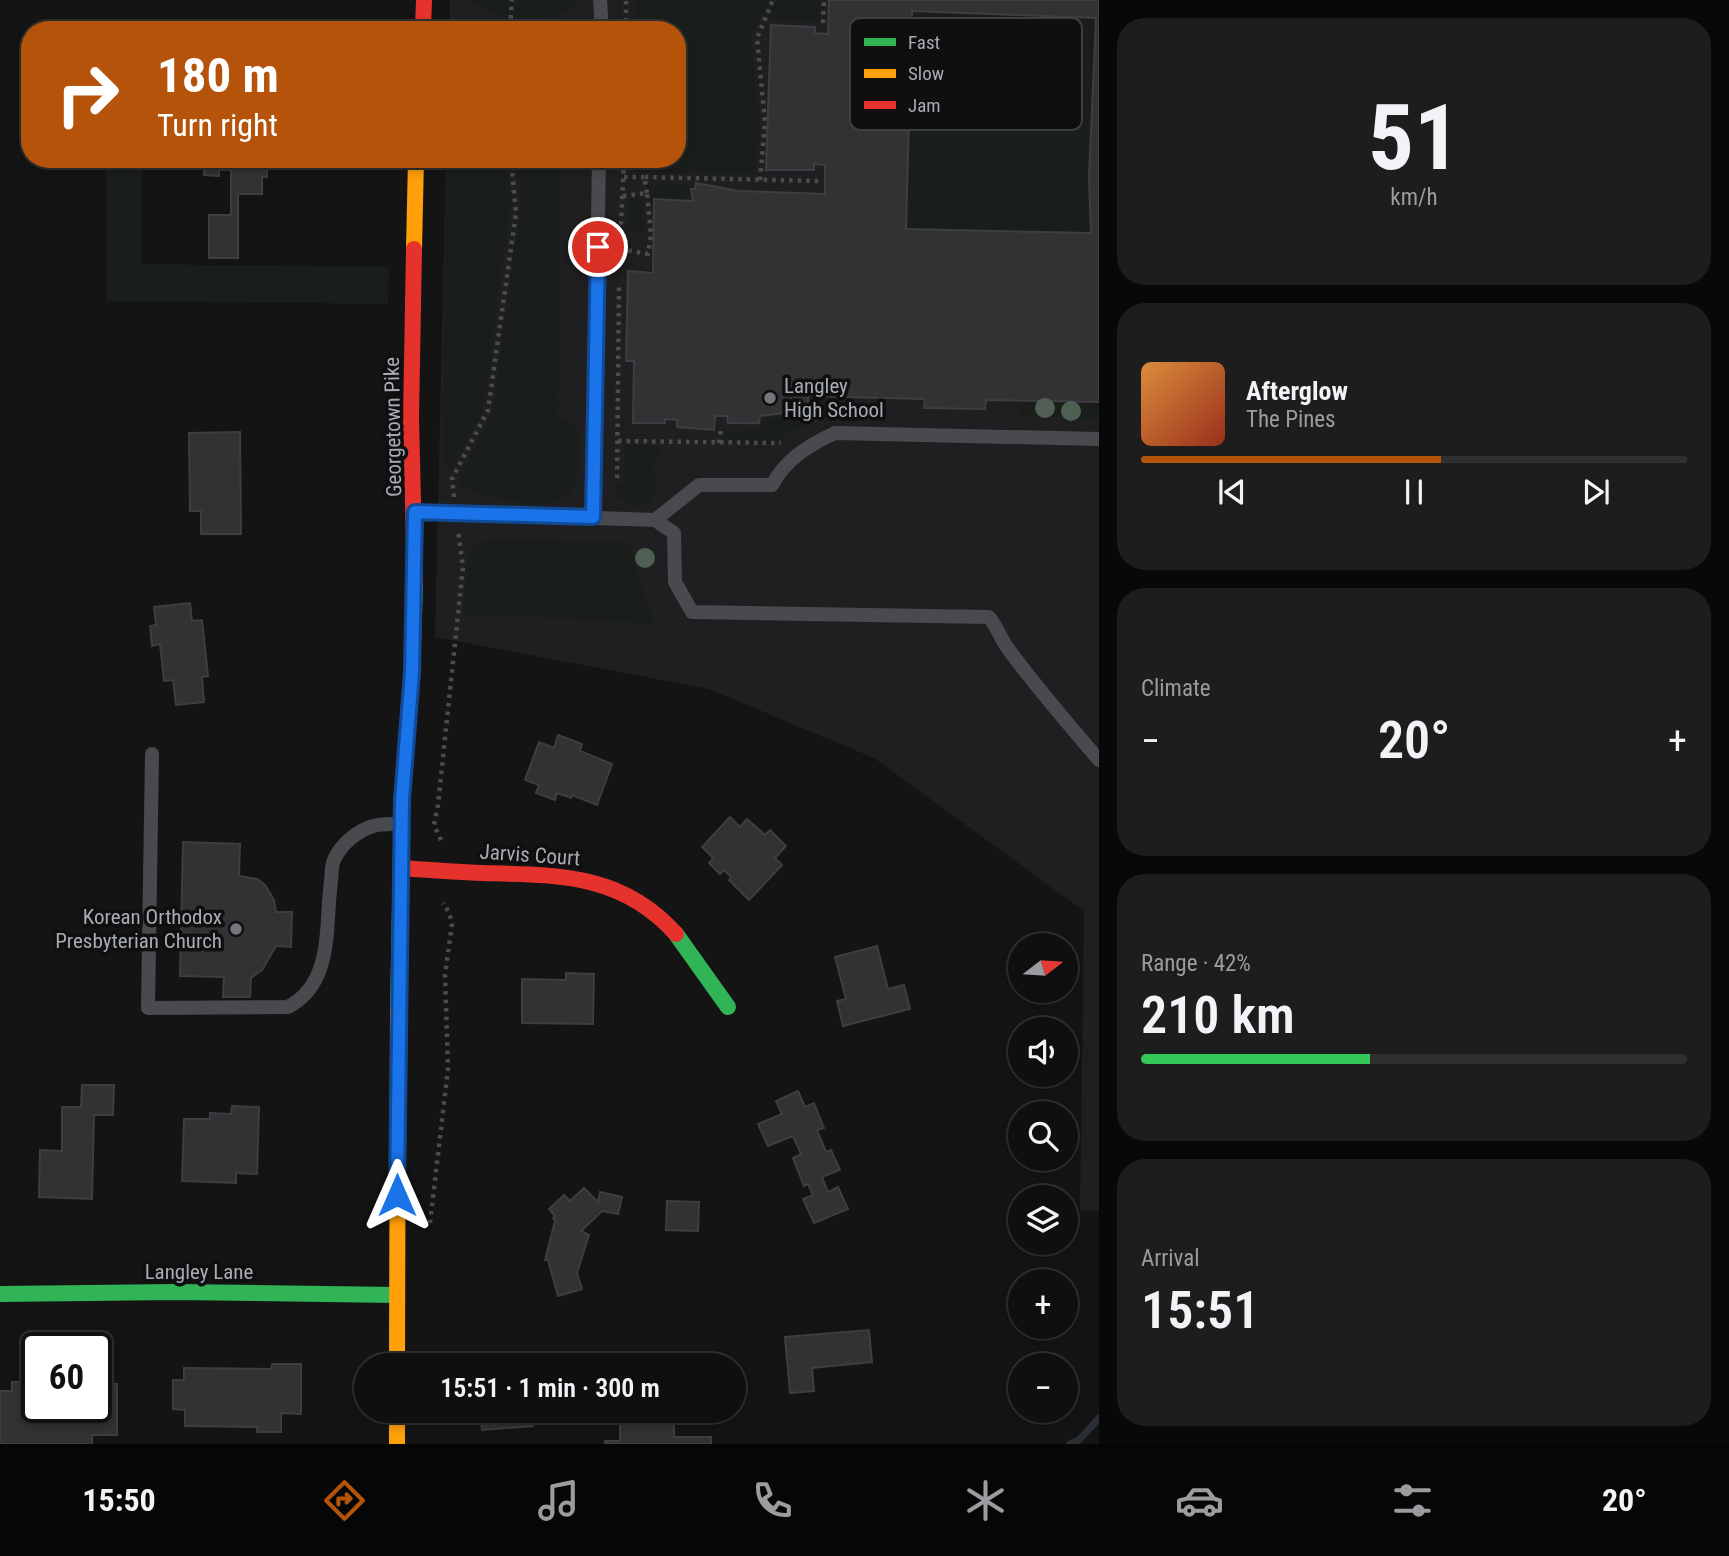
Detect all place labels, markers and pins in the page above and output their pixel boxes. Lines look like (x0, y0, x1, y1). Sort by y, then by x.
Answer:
pin (568, 217, 628, 277)
place label: Langley High School (784, 374, 884, 422)
marker: Langley High School (762, 390, 778, 406)
place label: Korean Orthodox Presbyterian Church (55, 905, 222, 953)
marker: Korean Orthodox Presbyterian Church (228, 921, 244, 937)

